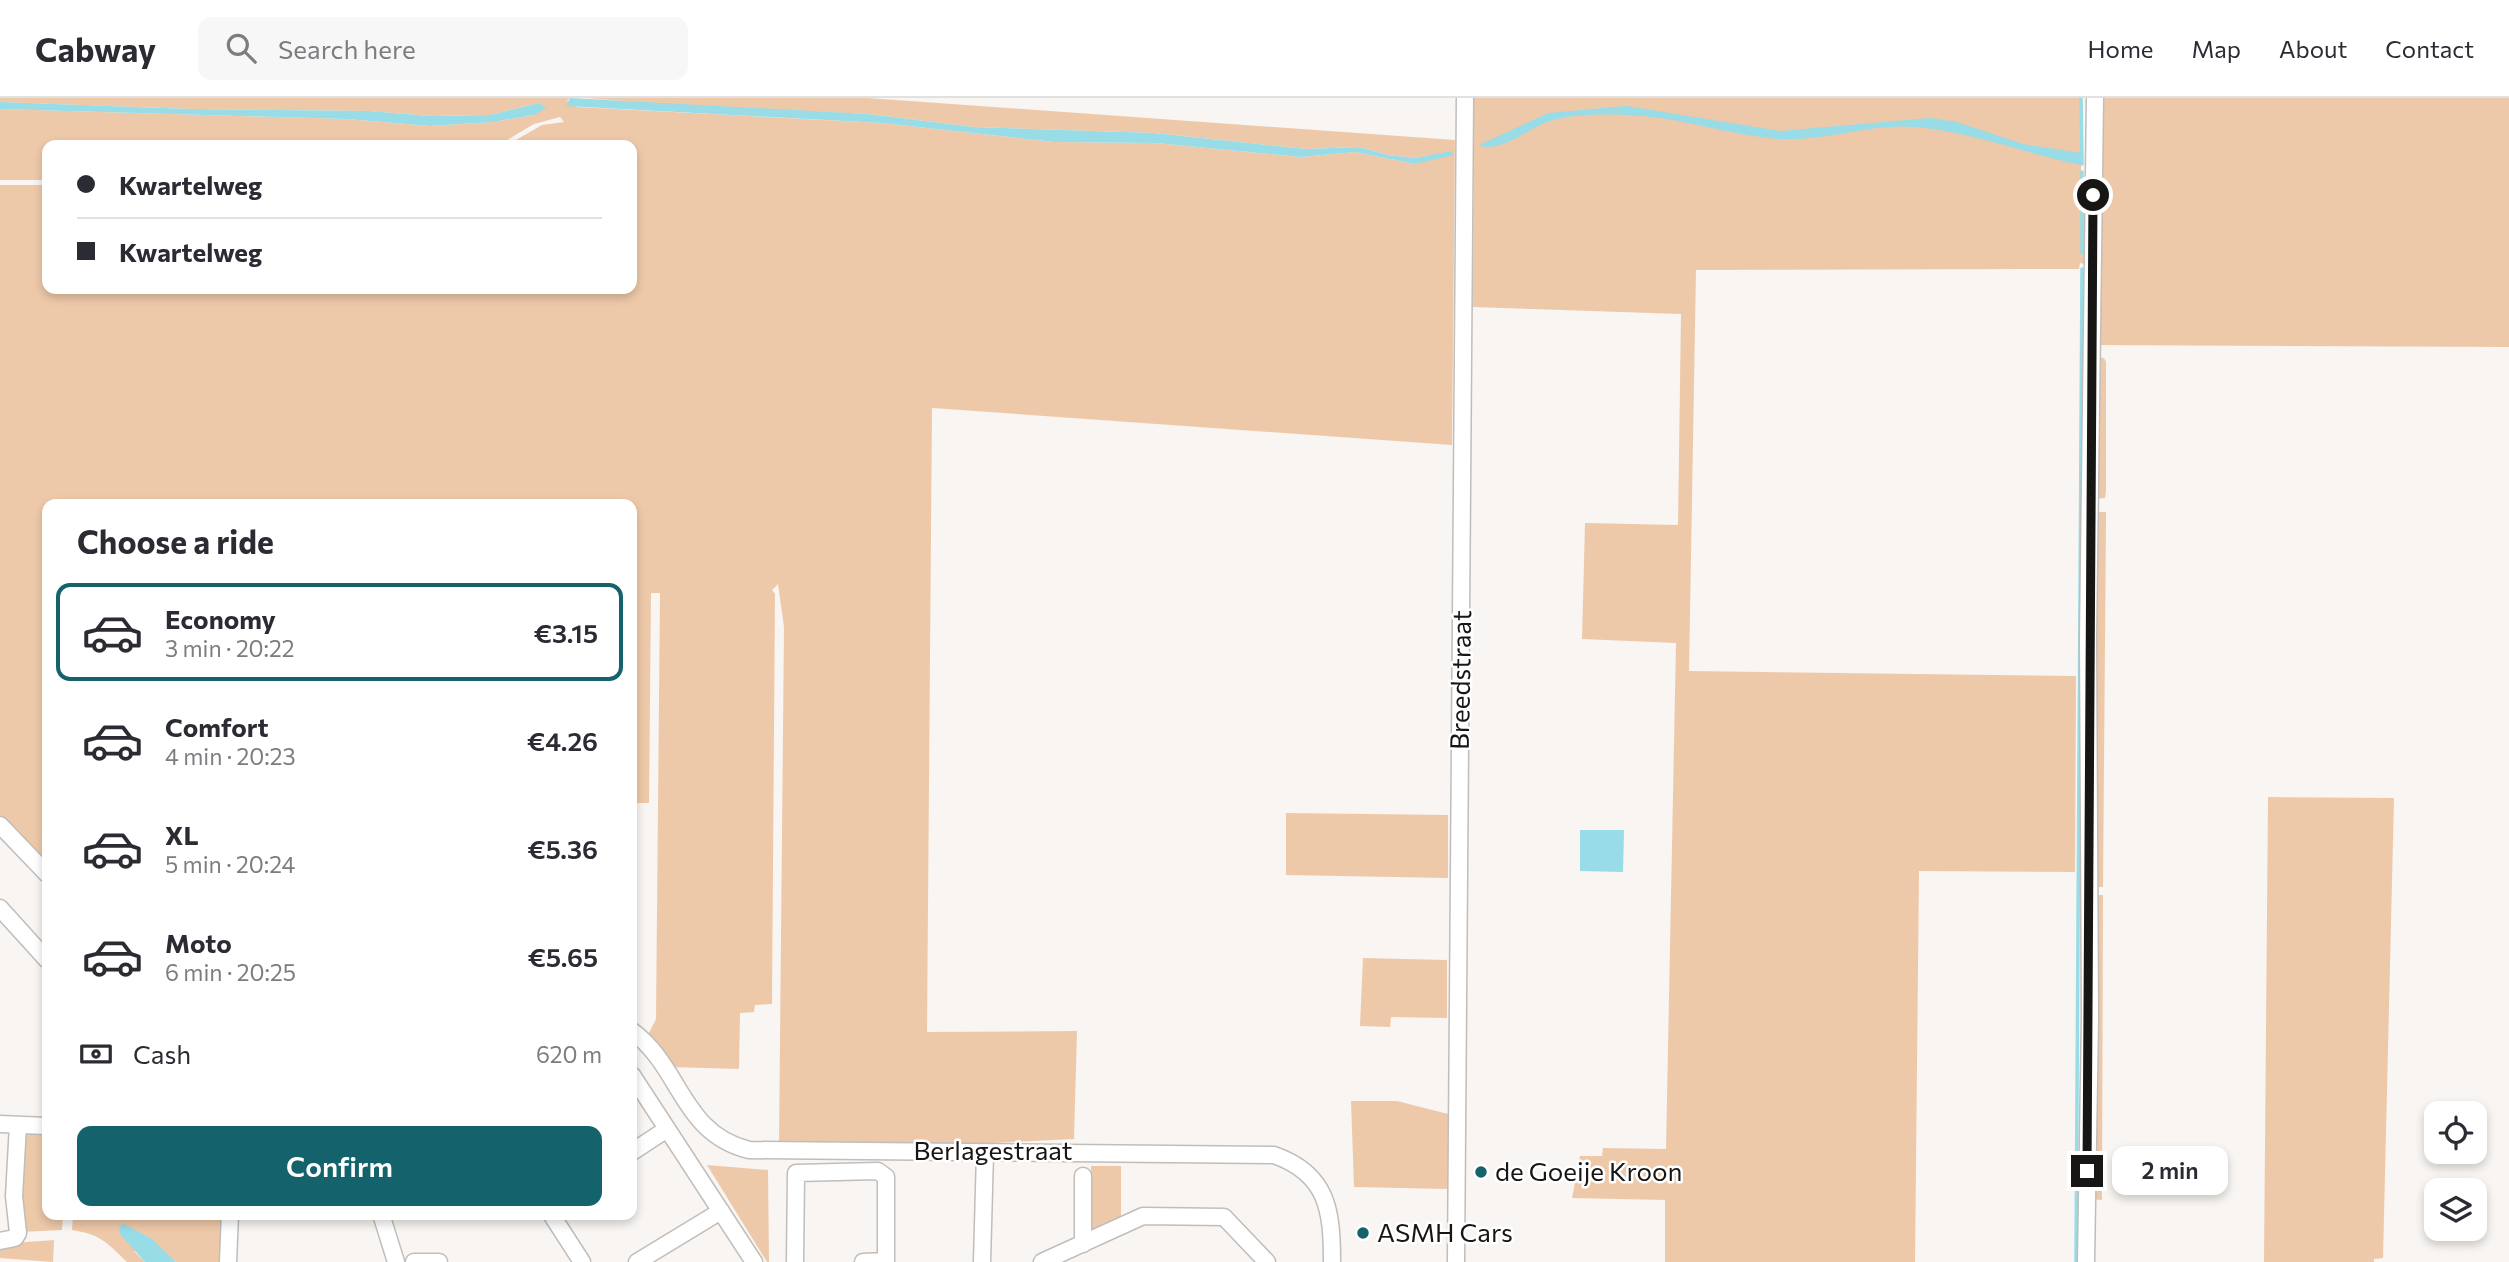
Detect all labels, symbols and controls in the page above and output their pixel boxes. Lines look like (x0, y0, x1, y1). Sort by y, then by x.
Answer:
search box (198, 17, 688, 80)
text: Cabway (35, 28, 156, 69)
icon: search (222, 29, 260, 67)
text: Search here (278, 33, 416, 64)
text: Home (2088, 34, 2154, 63)
text: Map (2192, 34, 2241, 63)
text: About (2279, 34, 2347, 63)
text: Contact (2385, 34, 2474, 63)
text: Kwartelweg (119, 169, 262, 200)
route start (2077, 179, 2109, 211)
text: Kwartelweg (119, 236, 262, 267)
text: Choose a ride (77, 521, 274, 561)
icon: car (81, 601, 144, 664)
text: Economy (165, 603, 276, 634)
street label: Breedstraat (1443, 610, 1476, 750)
text: €3.15 (534, 617, 598, 648)
text: 3 min · 20:22 (165, 634, 295, 662)
icon: car (81, 709, 144, 772)
text: Comfort (165, 711, 268, 742)
text: €4.26 (527, 725, 598, 756)
text: 4 min · 20:23 (165, 742, 296, 770)
icon: car (81, 817, 144, 880)
text: XL (165, 819, 199, 850)
text: €5.36 (527, 833, 598, 864)
text: 5 min · 20:24 (165, 850, 295, 878)
icon: car (81, 925, 144, 988)
text: Moto (165, 927, 232, 958)
text: €5.65 (528, 941, 598, 972)
text: 6 min · 20:25 (165, 958, 296, 986)
icon: cash (77, 1035, 115, 1073)
text: Cash (133, 1038, 191, 1069)
text: 620 m (536, 1040, 602, 1068)
map controls (2424, 1101, 2487, 1241)
button: locate (2424, 1101, 2487, 1164)
button: Confirm (77, 1126, 602, 1206)
street label: Berlagestraat (913, 1134, 1073, 1165)
callout: 2 min (2112, 1146, 2227, 1196)
place label: de Goeije Kroon (1495, 1155, 1682, 1186)
route end (2071, 1155, 2103, 1187)
text: 2 min (2142, 1156, 2198, 1184)
marker: de Goeije Kroon (1473, 1164, 1489, 1180)
button: layers (2424, 1178, 2487, 1241)
place label: ASMH Cars (1377, 1216, 1513, 1247)
marker: ASMH Cars (1355, 1225, 1371, 1241)

